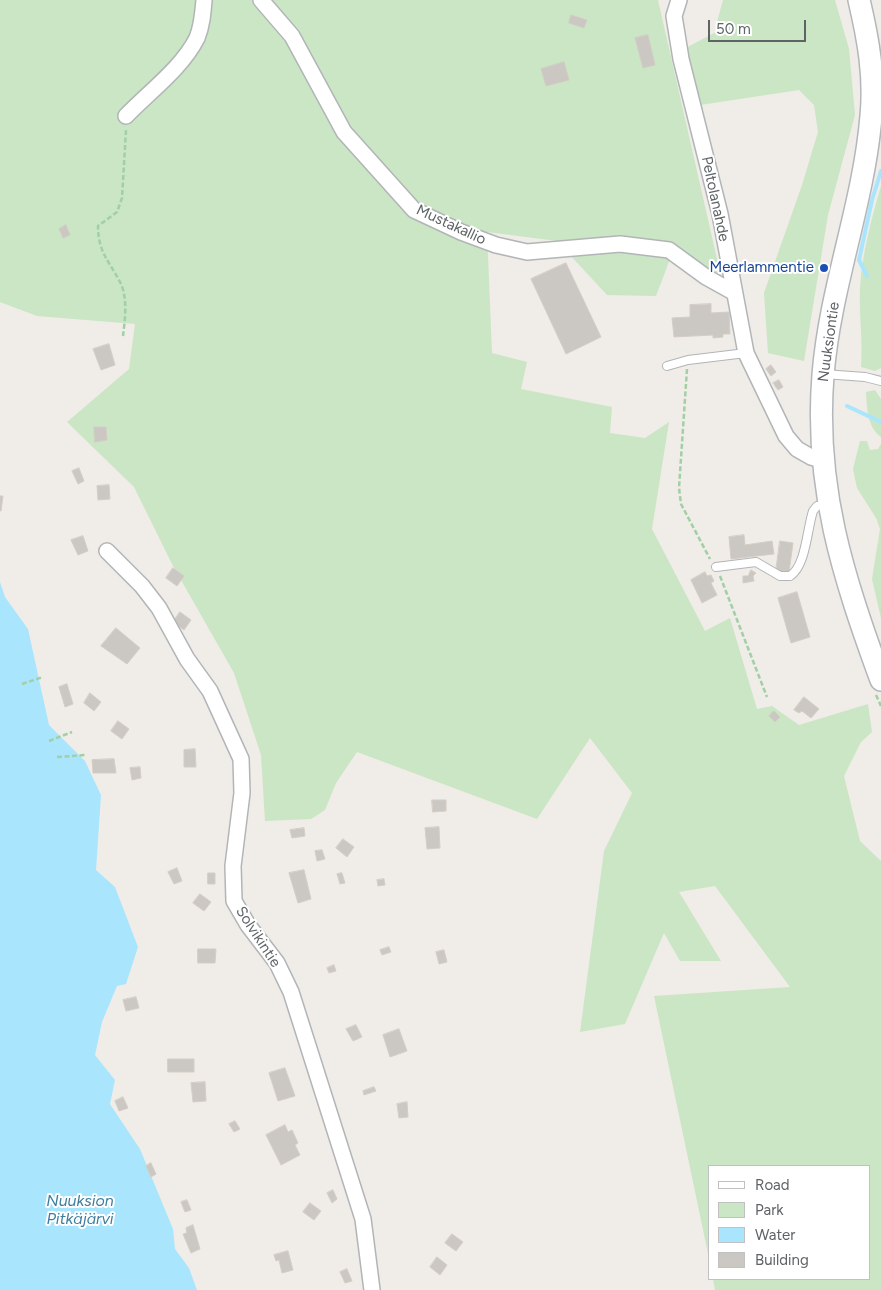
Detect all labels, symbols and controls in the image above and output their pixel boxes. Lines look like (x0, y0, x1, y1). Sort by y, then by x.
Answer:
scale bar (711, 10, 808, 42)
text: 50 m (716, 20, 751, 38)
street label: Peltolanahde (697, 155, 733, 243)
street label: Mustakallio (413, 201, 489, 249)
place label: Meerlammentie (709, 259, 814, 277)
marker: Meerlammentie (818, 262, 830, 274)
street label: Nuuksiontie (814, 301, 844, 383)
street label: Solvikintie (232, 903, 284, 971)
legend (708, 1165, 871, 1280)
text: Road (755, 1176, 790, 1194)
water label: Nuuksion Pitkäjärvi (46, 1191, 114, 1229)
text: Park (755, 1201, 784, 1219)
text: Water (755, 1226, 795, 1244)
text: Building (755, 1251, 809, 1269)

